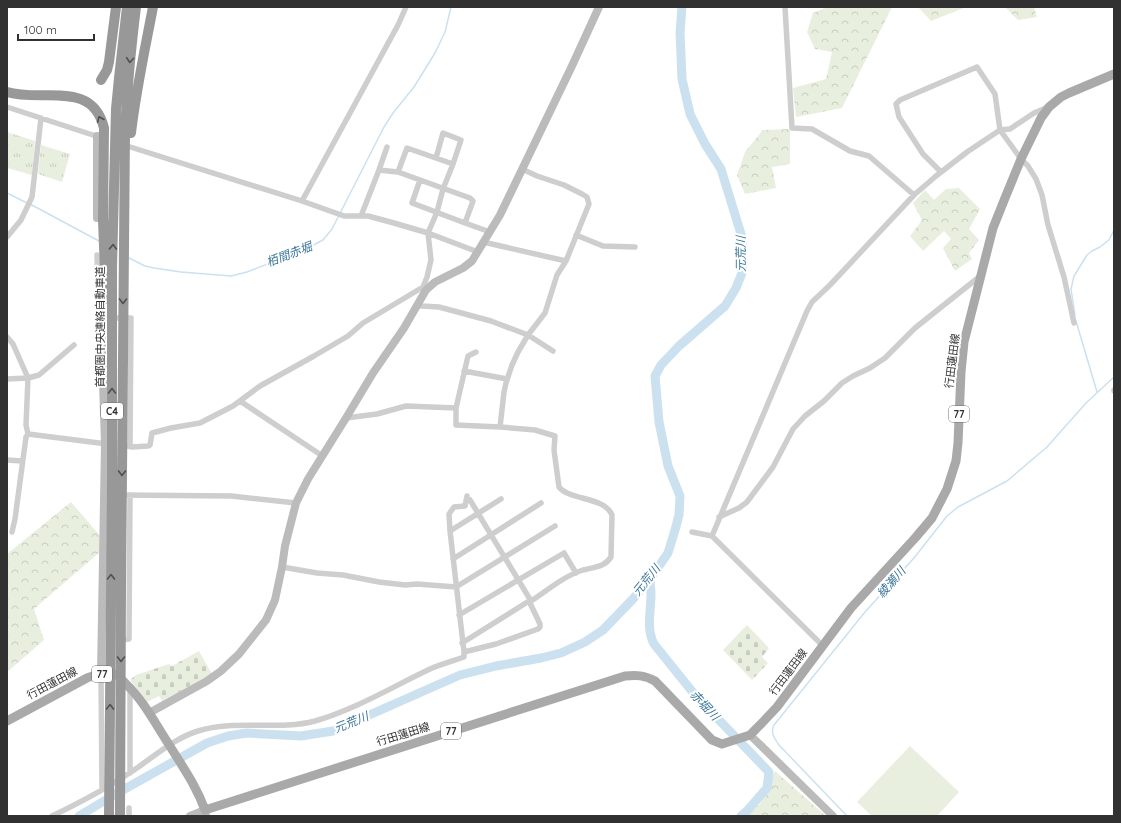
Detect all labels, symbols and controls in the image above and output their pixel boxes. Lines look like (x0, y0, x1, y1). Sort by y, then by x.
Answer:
scale bar (18, 16, 94, 42)
text: 100 m (24, 22, 57, 37)
one-way arrow (126, 57, 135, 63)
one-way arrow (97, 116, 105, 123)
water label: 元荒川 (733, 234, 748, 272)
water label: 栢間赤堀 (264, 238, 316, 270)
one-way arrow (108, 244, 117, 250)
street label: 首都圏中央連絡自動車道 (93, 267, 107, 388)
one-way arrow (119, 298, 127, 304)
street label: 行田蓮田線 (942, 333, 962, 389)
one-way arrow (108, 388, 116, 394)
road number: C4 (101, 403, 123, 419)
road number: 77 (949, 406, 969, 422)
one-way arrow (118, 470, 126, 476)
water label: 元荒川 (629, 560, 664, 599)
water label: 綾瀬川 (874, 562, 910, 601)
one-way arrow (107, 574, 115, 580)
street label: 行田蓮田線 (766, 646, 810, 698)
one-way arrow (117, 656, 125, 662)
street label: 行田蓮田線 (24, 664, 80, 702)
road number: 77 (92, 666, 112, 682)
water label: 赤堀川 (687, 687, 724, 725)
one-way arrow (106, 704, 114, 710)
water label: 元荒川 (331, 708, 372, 736)
street label: 行田蓮田線 (375, 719, 431, 749)
road number: 77 (441, 723, 461, 739)

